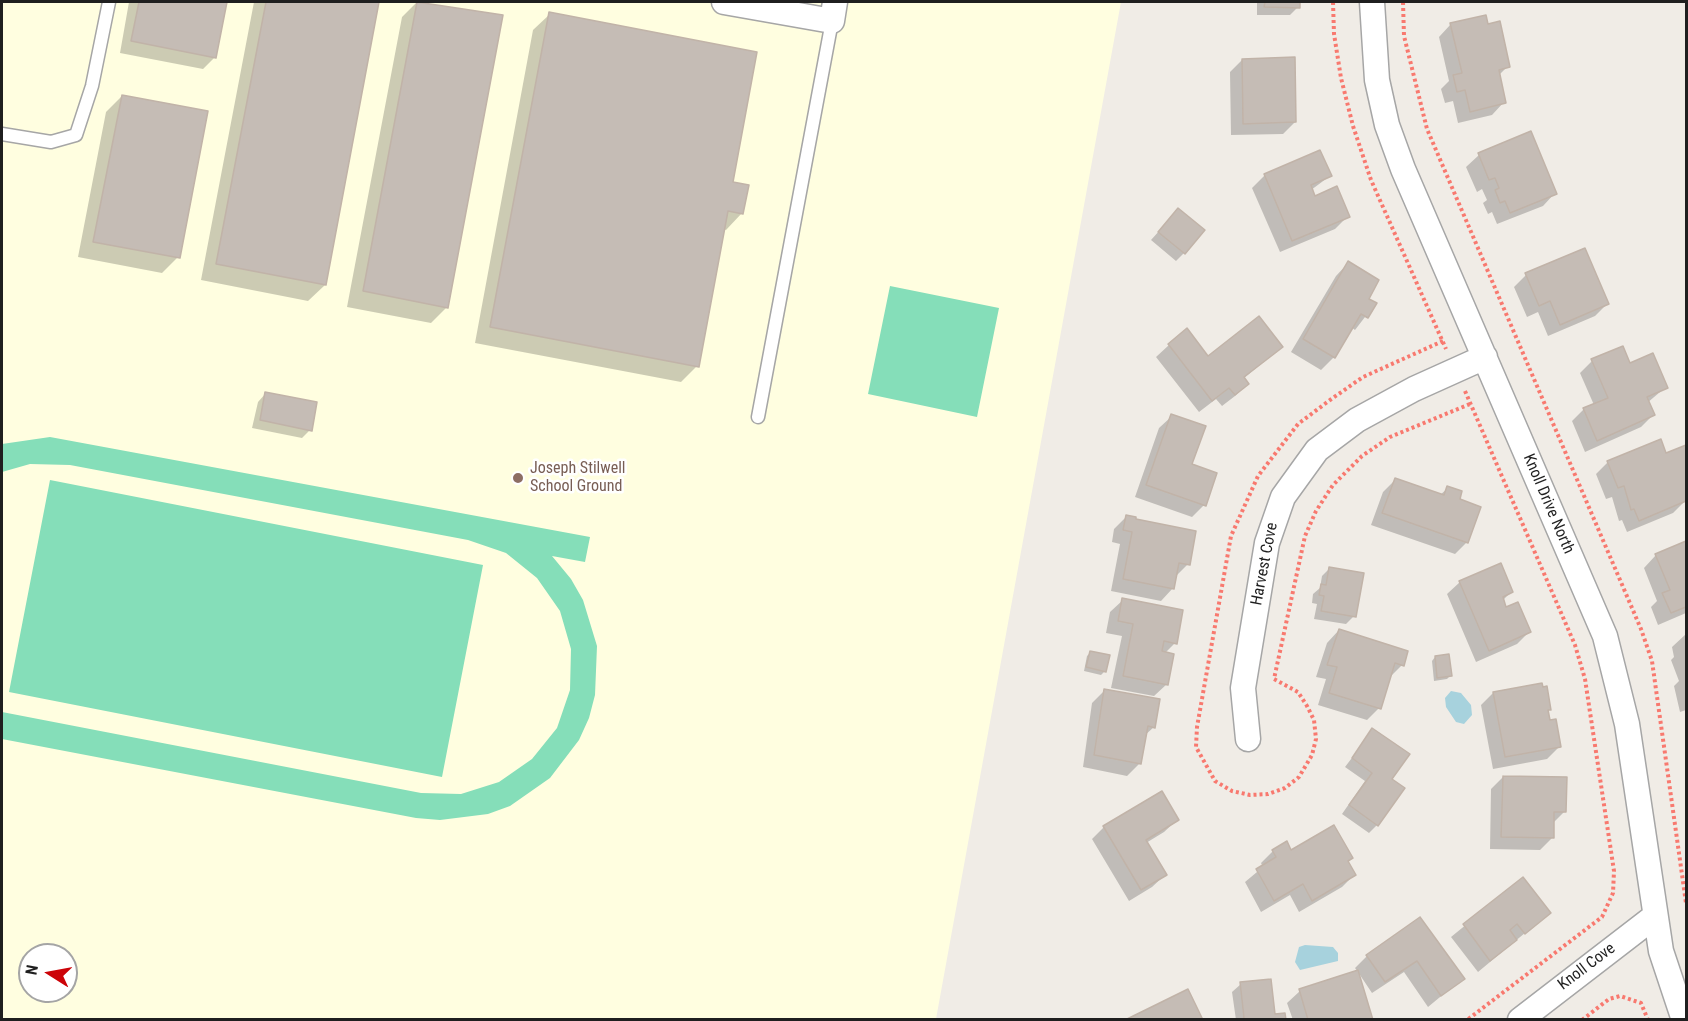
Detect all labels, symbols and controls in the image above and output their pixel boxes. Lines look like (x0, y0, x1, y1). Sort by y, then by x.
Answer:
street label: Knoll Drive North (1518, 451, 1578, 557)
place label: Joseph Stilwell School Ground (530, 459, 625, 497)
marker: Joseph Stilwell School Ground (511, 471, 525, 485)
street label: Harvest Cove (1248, 521, 1282, 607)
street label: Knoll Cove (1555, 939, 1619, 995)
north arrow (18, 943, 78, 1003)
text: N (22, 963, 42, 976)

